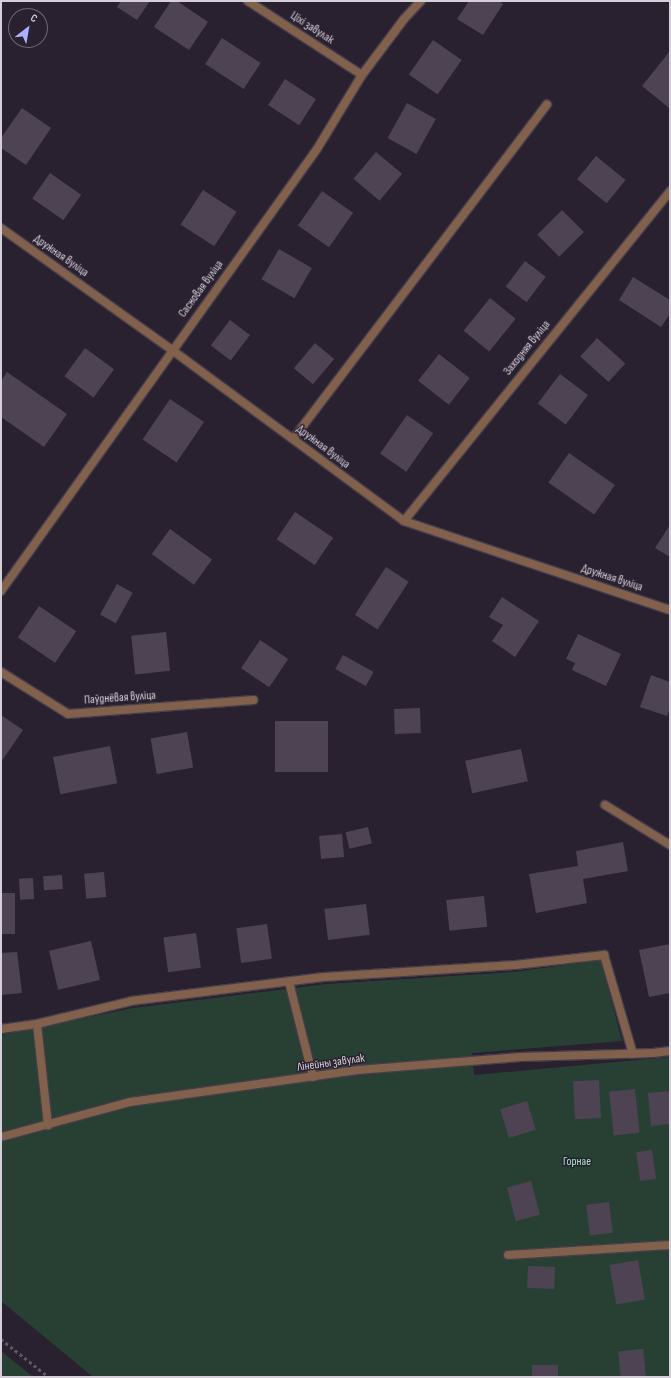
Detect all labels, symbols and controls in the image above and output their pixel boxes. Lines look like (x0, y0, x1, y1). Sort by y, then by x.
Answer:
north arrow (8, 8, 48, 48)
street label: Ціхі завулак (288, 9, 336, 47)
text: С (28, 11, 40, 25)
street label: Дружная вуліца (31, 232, 91, 280)
street label: Сасновая вуліца (176, 258, 226, 320)
street label: Заходняя вуліца (501, 318, 553, 378)
street label: Дружная вуліца (293, 422, 353, 472)
street label: Дружная вуліца (579, 561, 645, 595)
street label: Паўднёвая вуліца (84, 688, 156, 708)
street label: Лінейны завулак (296, 1051, 366, 1075)
park label: Горнае (563, 1155, 591, 1169)

